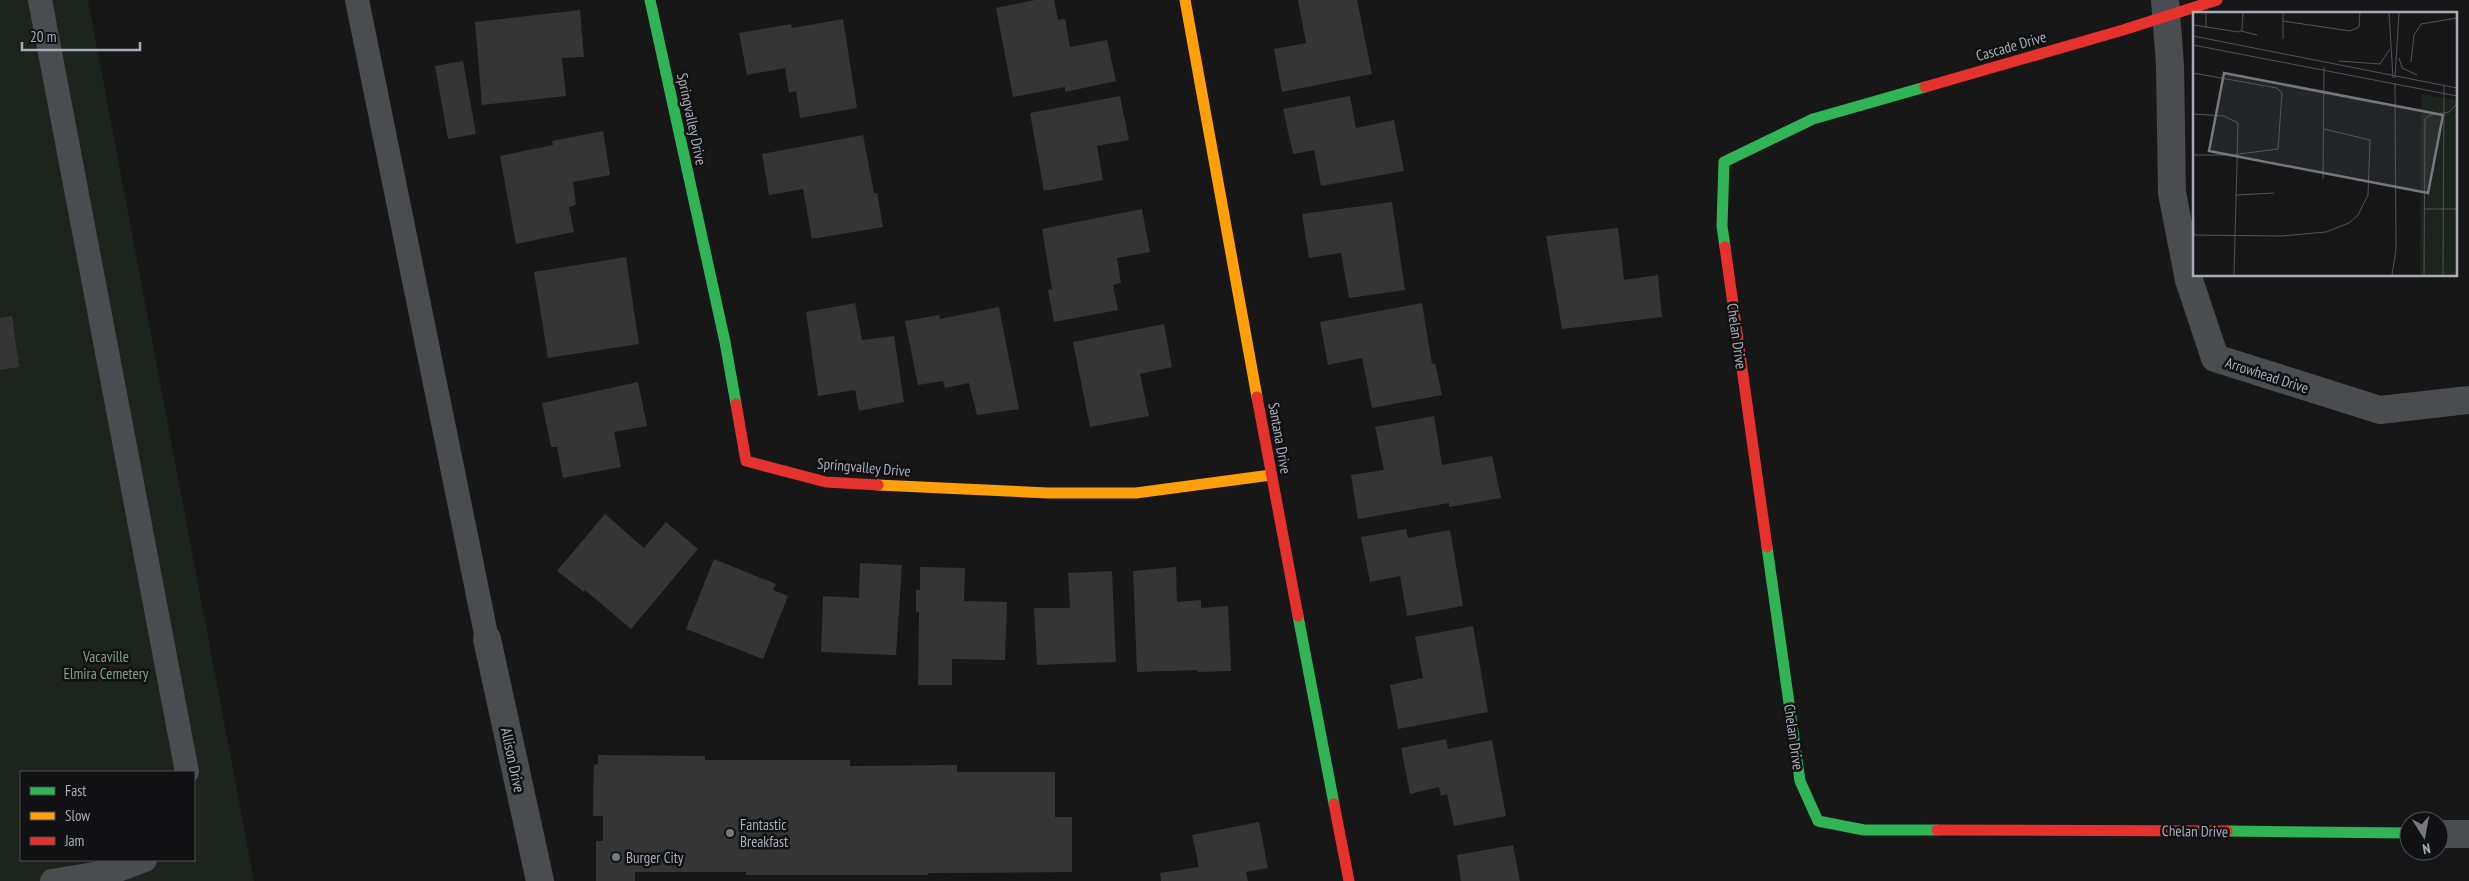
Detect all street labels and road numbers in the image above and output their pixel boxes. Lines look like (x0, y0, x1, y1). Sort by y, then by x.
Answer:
street label: Cascade Drive (1974, 27, 2048, 65)
street label: Springvalley Drive (673, 71, 711, 167)
street label: Chelan Drive (1723, 302, 1751, 370)
street label: Arrowhead Drive (2223, 353, 2311, 397)
street label: Santana Drive (1264, 401, 1296, 475)
street label: Springvalley Drive (816, 453, 912, 481)
street label: Chelan Drive (1780, 703, 1808, 771)
street label: Allison Drive (497, 726, 529, 794)
street label: Chelan Drive (2162, 821, 2228, 841)

